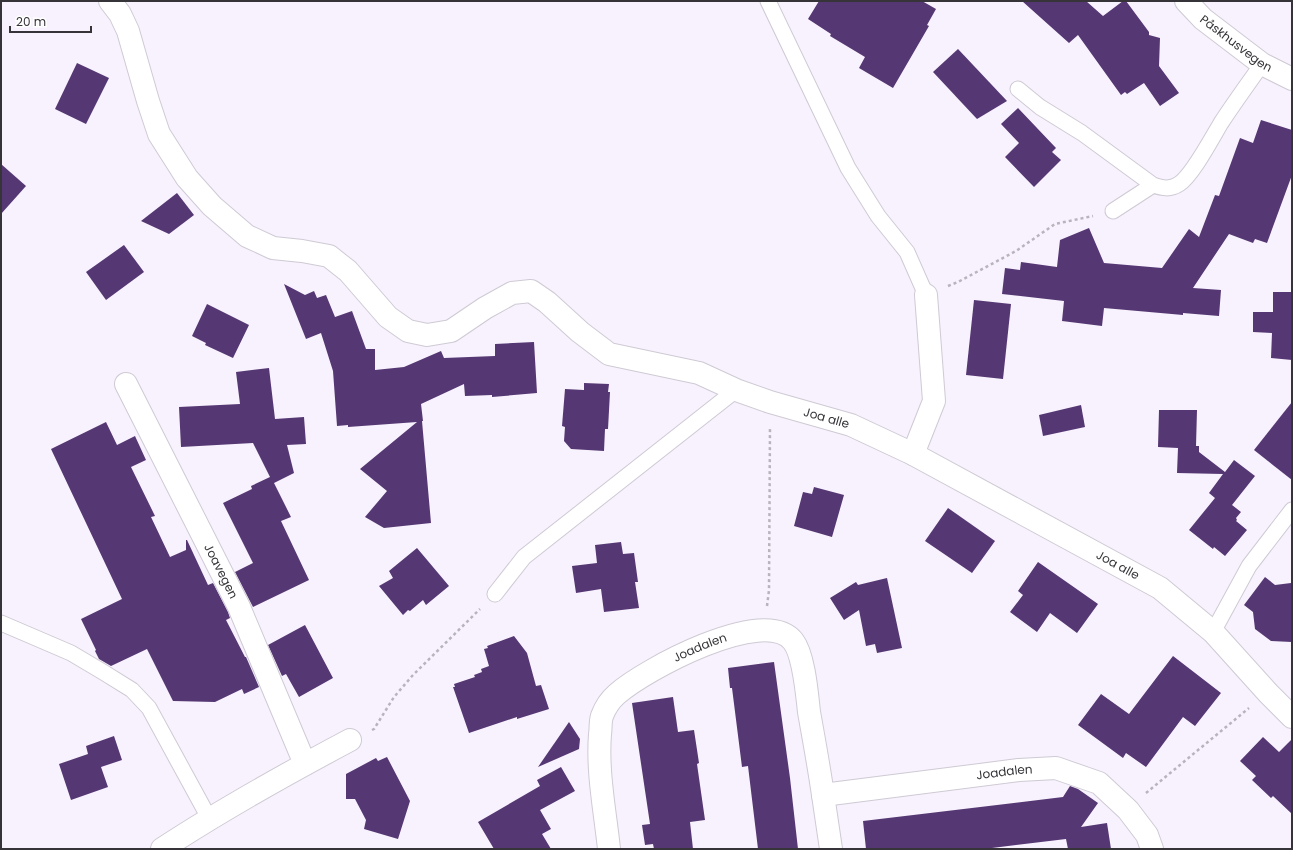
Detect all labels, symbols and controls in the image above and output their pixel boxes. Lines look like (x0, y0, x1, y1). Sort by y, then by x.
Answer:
scale bar (10, 8, 91, 34)
street label: Påskhusvegen (1197, 11, 1275, 76)
text: 20 m (16, 13, 46, 30)
street label: Joa alle (802, 403, 851, 432)
street label: Joavegen (200, 541, 242, 602)
street label: Joa alle (1093, 546, 1143, 583)
street label: Joadalen (670, 629, 729, 666)
street label: Joadalen (975, 760, 1033, 783)

